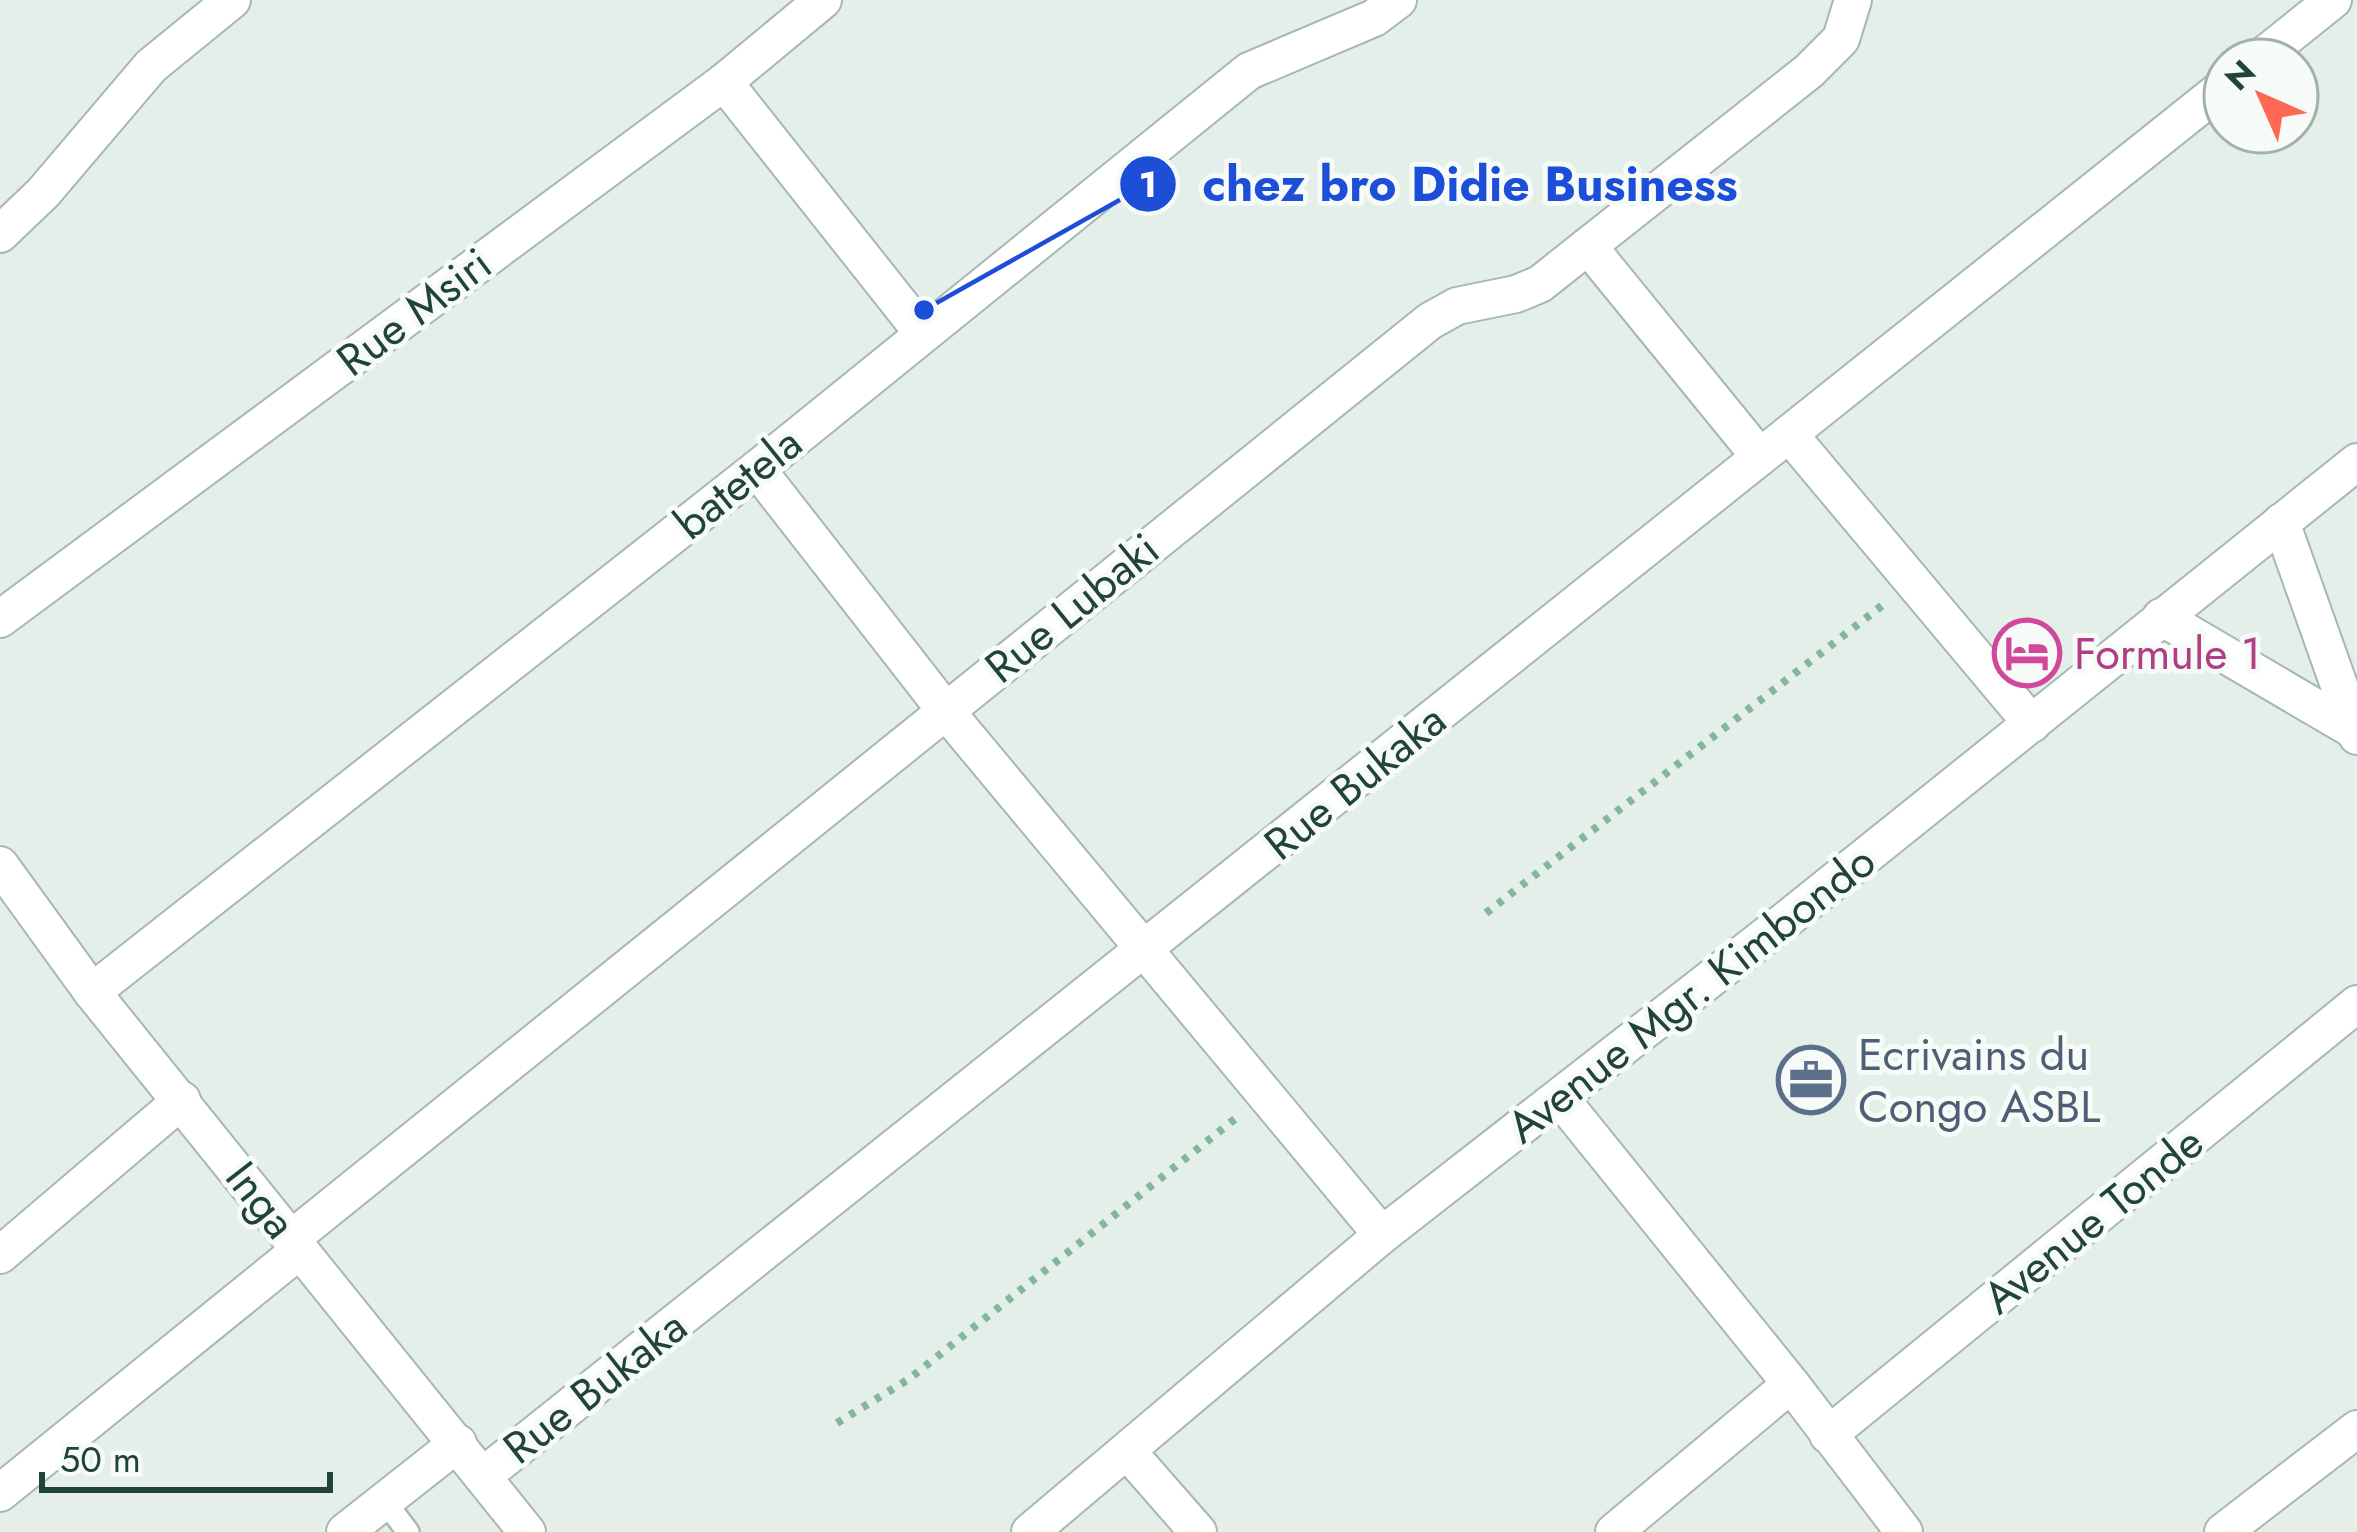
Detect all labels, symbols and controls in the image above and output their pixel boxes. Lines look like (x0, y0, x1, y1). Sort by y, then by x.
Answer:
north arrow (2201, 36, 2321, 156)
text: N (2214, 49, 2266, 101)
callout: chez bro Didie Business (1118, 142, 1761, 226)
text: chez bro Didie Business (1202, 150, 1738, 219)
text: 1 (1139, 158, 1157, 210)
street label: Rue Msiri (323, 232, 505, 392)
street label: batetela (660, 411, 816, 555)
street label: Rue Lubaki (971, 518, 1173, 698)
hotel icon: Formule 1 (1992, 618, 2062, 688)
place label: Formule 1 (2074, 621, 2261, 686)
street label: Rue Bukaka (1250, 688, 1460, 876)
street label: Avenue Mgr. Kimbondo (1493, 829, 1889, 1159)
place label: Ecrivains du Congo ASBL (1858, 1022, 2100, 1139)
office icon: Ecrivains du Congo ASBL (1776, 1045, 1846, 1115)
street label: Avenue Tonde (1969, 1111, 2217, 1329)
street label: Inga (210, 1148, 312, 1252)
street label: Rue Bukaka (489, 1295, 701, 1479)
scale bar (42, 1418, 330, 1492)
text: 50 m (60, 1433, 141, 1485)

